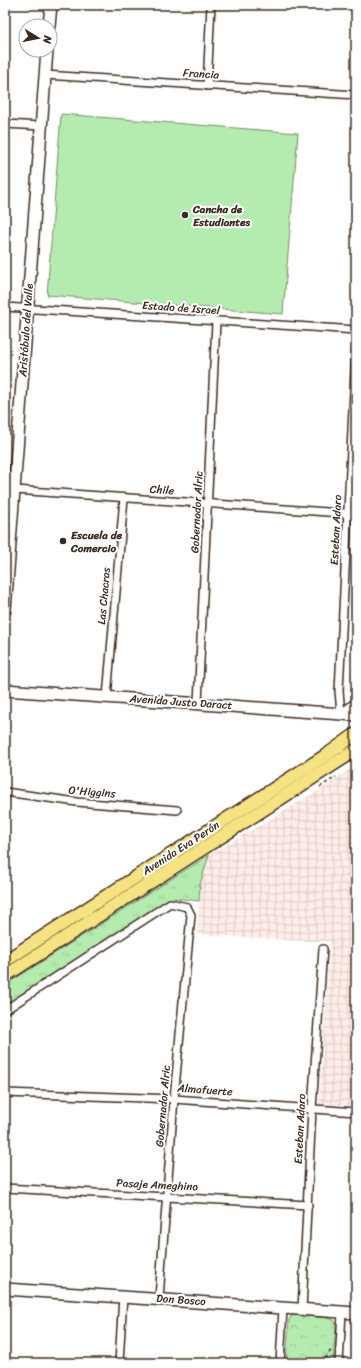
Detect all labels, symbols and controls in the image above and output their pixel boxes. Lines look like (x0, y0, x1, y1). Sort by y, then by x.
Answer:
north arrow (18, 18, 58, 58)
text: N (37, 33, 58, 45)
street label: Francia (182, 63, 220, 85)
place label: Cancha de Estudiantes (192, 200, 251, 232)
marker: Cancha de Estudiantes (180, 210, 190, 220)
street label: Aristóbulo del Valle (13, 282, 39, 378)
street label: Estado de Israel (141, 296, 221, 320)
street label: Gobernador Alric (185, 470, 209, 554)
street label: Chile (149, 480, 175, 500)
street label: Esteban Adaro (325, 494, 347, 566)
place label: Escuela de Comercio (70, 526, 123, 558)
marker: Escuela de Comercio (58, 536, 68, 546)
street label: Las Chacras (92, 566, 116, 625)
street label: Avenida Justo Daract (128, 689, 233, 715)
street label: O'Higgins (68, 780, 117, 804)
street label: Avenida Eva Perón (138, 816, 224, 881)
street label: Gobernador Alric (150, 1064, 176, 1148)
street label: Almafuerte (176, 1079, 234, 1101)
street label: Esteban Adaro (289, 1093, 311, 1165)
street label: Pasaje Ameghino (116, 1173, 199, 1197)
street label: Don Bosco (156, 1289, 207, 1311)

